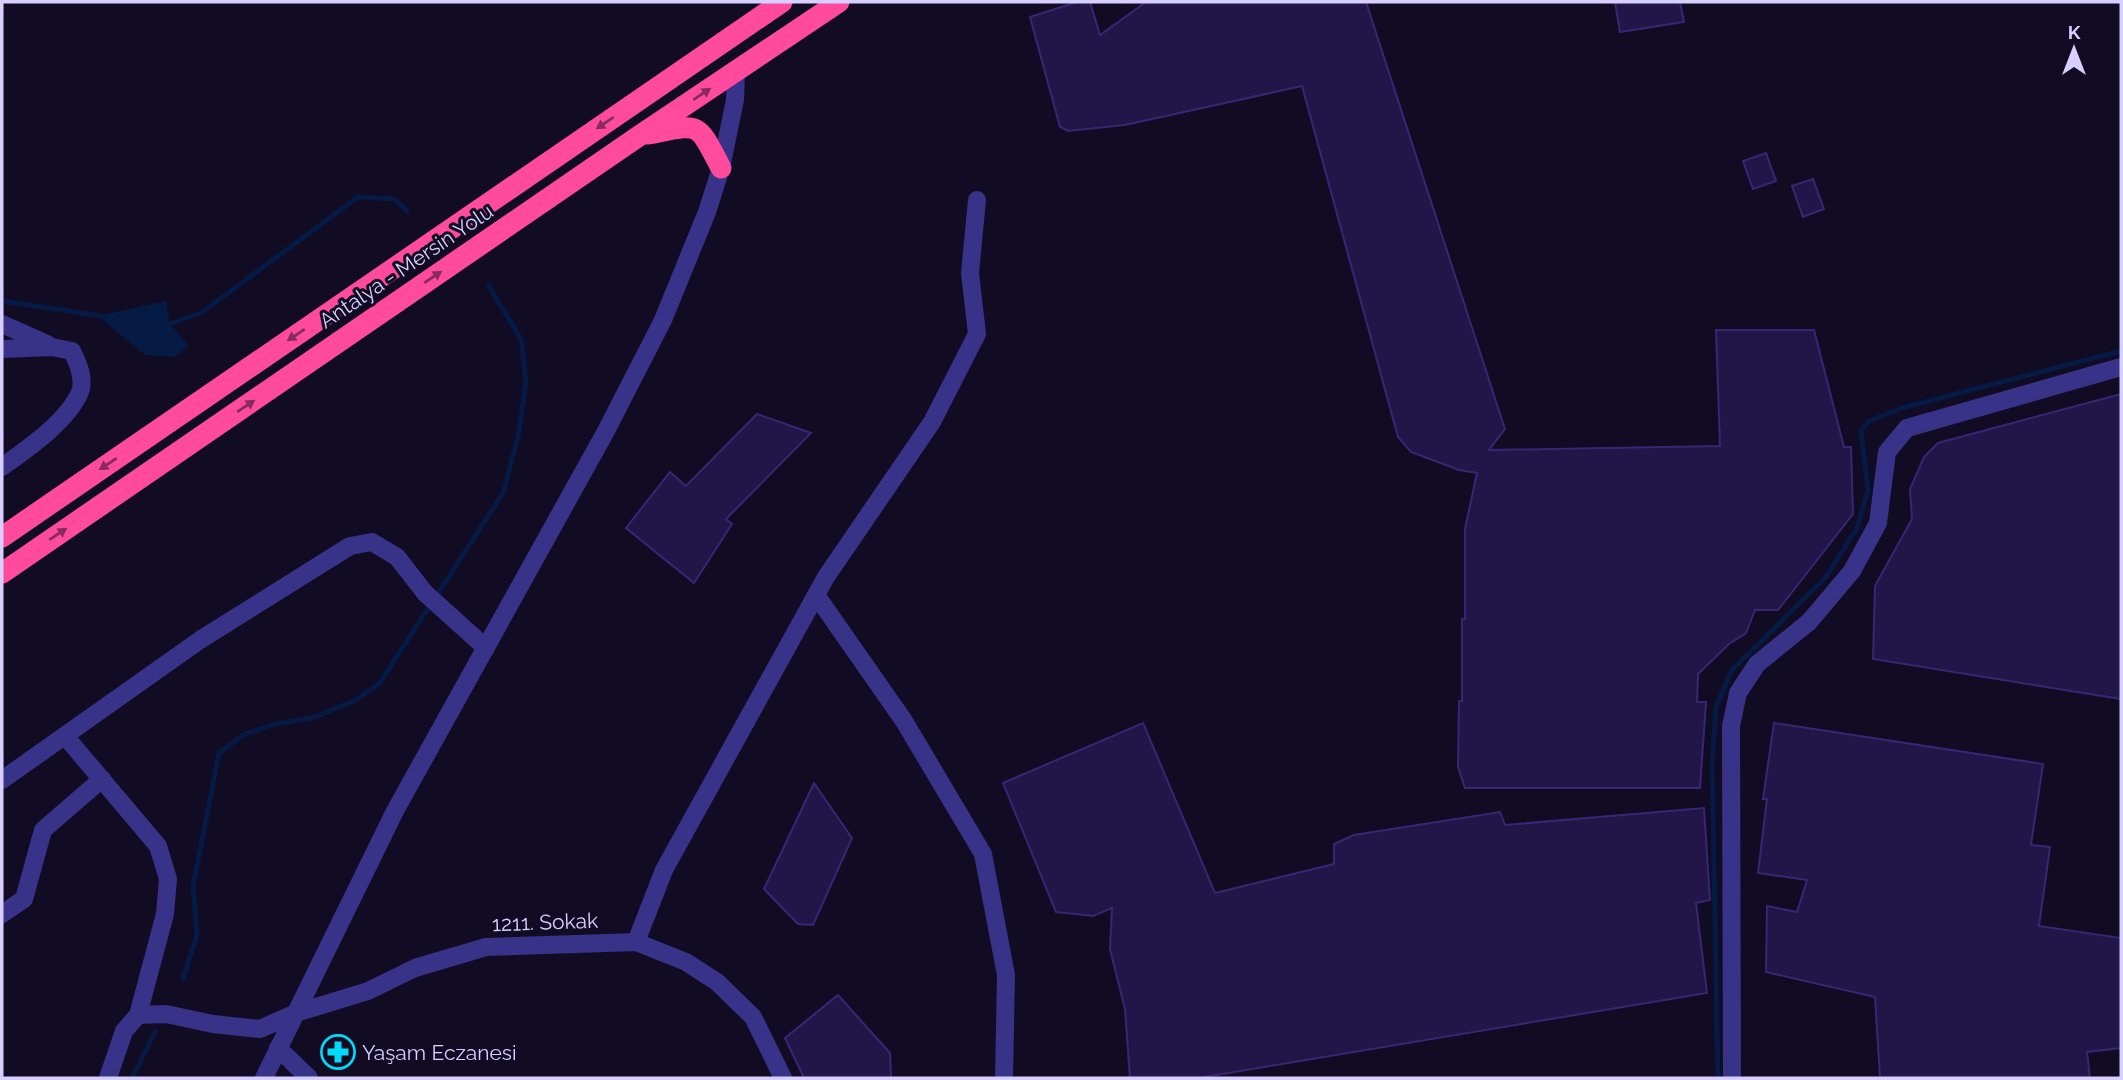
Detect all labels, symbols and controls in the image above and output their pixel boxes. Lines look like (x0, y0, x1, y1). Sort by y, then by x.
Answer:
north arrow (2039, 14, 2109, 84)
text: K (2068, 21, 2081, 43)
one-way arrow (692, 87, 712, 100)
one-way arrow (596, 116, 614, 130)
street label: Antalya - Mersin Yolu (314, 199, 498, 333)
one-way arrow (424, 270, 442, 284)
one-way arrow (287, 328, 305, 342)
one-way arrow (236, 399, 256, 412)
one-way arrow (99, 457, 118, 470)
one-way arrow (49, 527, 67, 541)
street label: 1211. Sokak (492, 908, 598, 936)
pharmacy icon: Yaşam Eczanesi (319, 1033, 357, 1071)
place label: Yaşam Eczanesi (362, 1040, 517, 1065)

